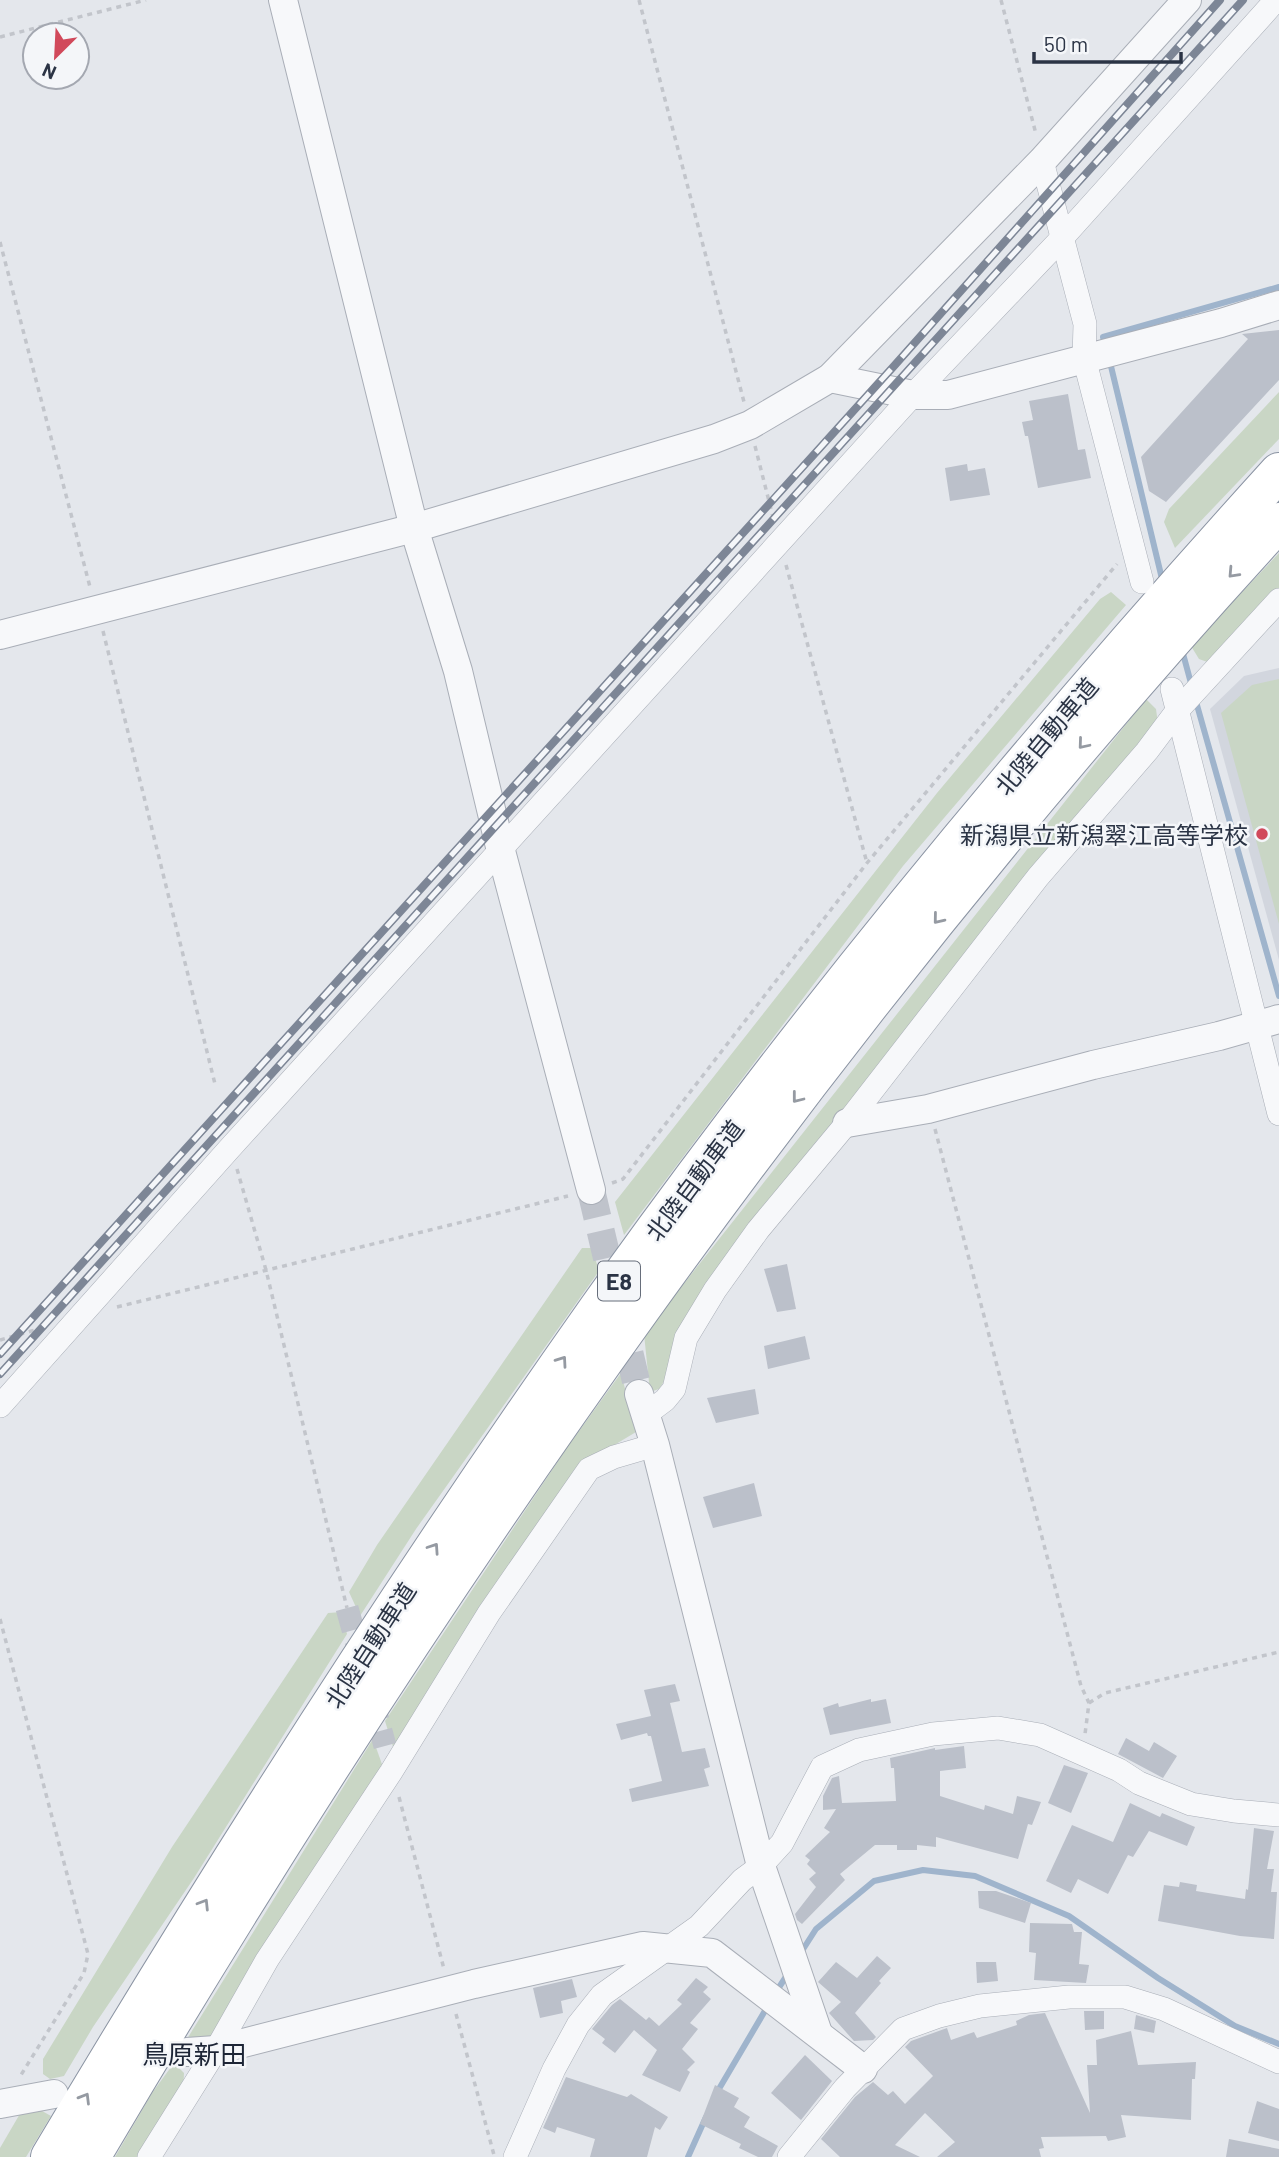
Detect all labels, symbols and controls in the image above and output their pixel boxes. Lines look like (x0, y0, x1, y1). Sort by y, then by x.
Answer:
north arrow (21, 21, 91, 91)
scale bar (1034, 21, 1181, 65)
text: 50 m (1044, 31, 1088, 56)
text: N (38, 59, 59, 85)
one-way arrow (1228, 565, 1241, 578)
street label: 北陸自動車道 (989, 672, 1103, 800)
one-way arrow (1078, 736, 1091, 748)
place label: 新潟県立新潟翠江高等学校 (960, 820, 1248, 849)
marker: 新潟県立新潟翠江高等学校 (1254, 826, 1270, 842)
one-way arrow (934, 912, 947, 924)
one-way arrow (793, 1090, 806, 1103)
street label: 北陸自動車道 (639, 1114, 749, 1246)
road number: E8 (598, 1262, 640, 1300)
one-way arrow (554, 1356, 566, 1369)
one-way arrow (426, 1543, 439, 1556)
street label: 北陸自動車道 (319, 1577, 421, 1713)
one-way arrow (196, 1899, 209, 1912)
district label: 鳥原新田 (142, 2038, 246, 2069)
one-way arrow (77, 2093, 90, 2106)

